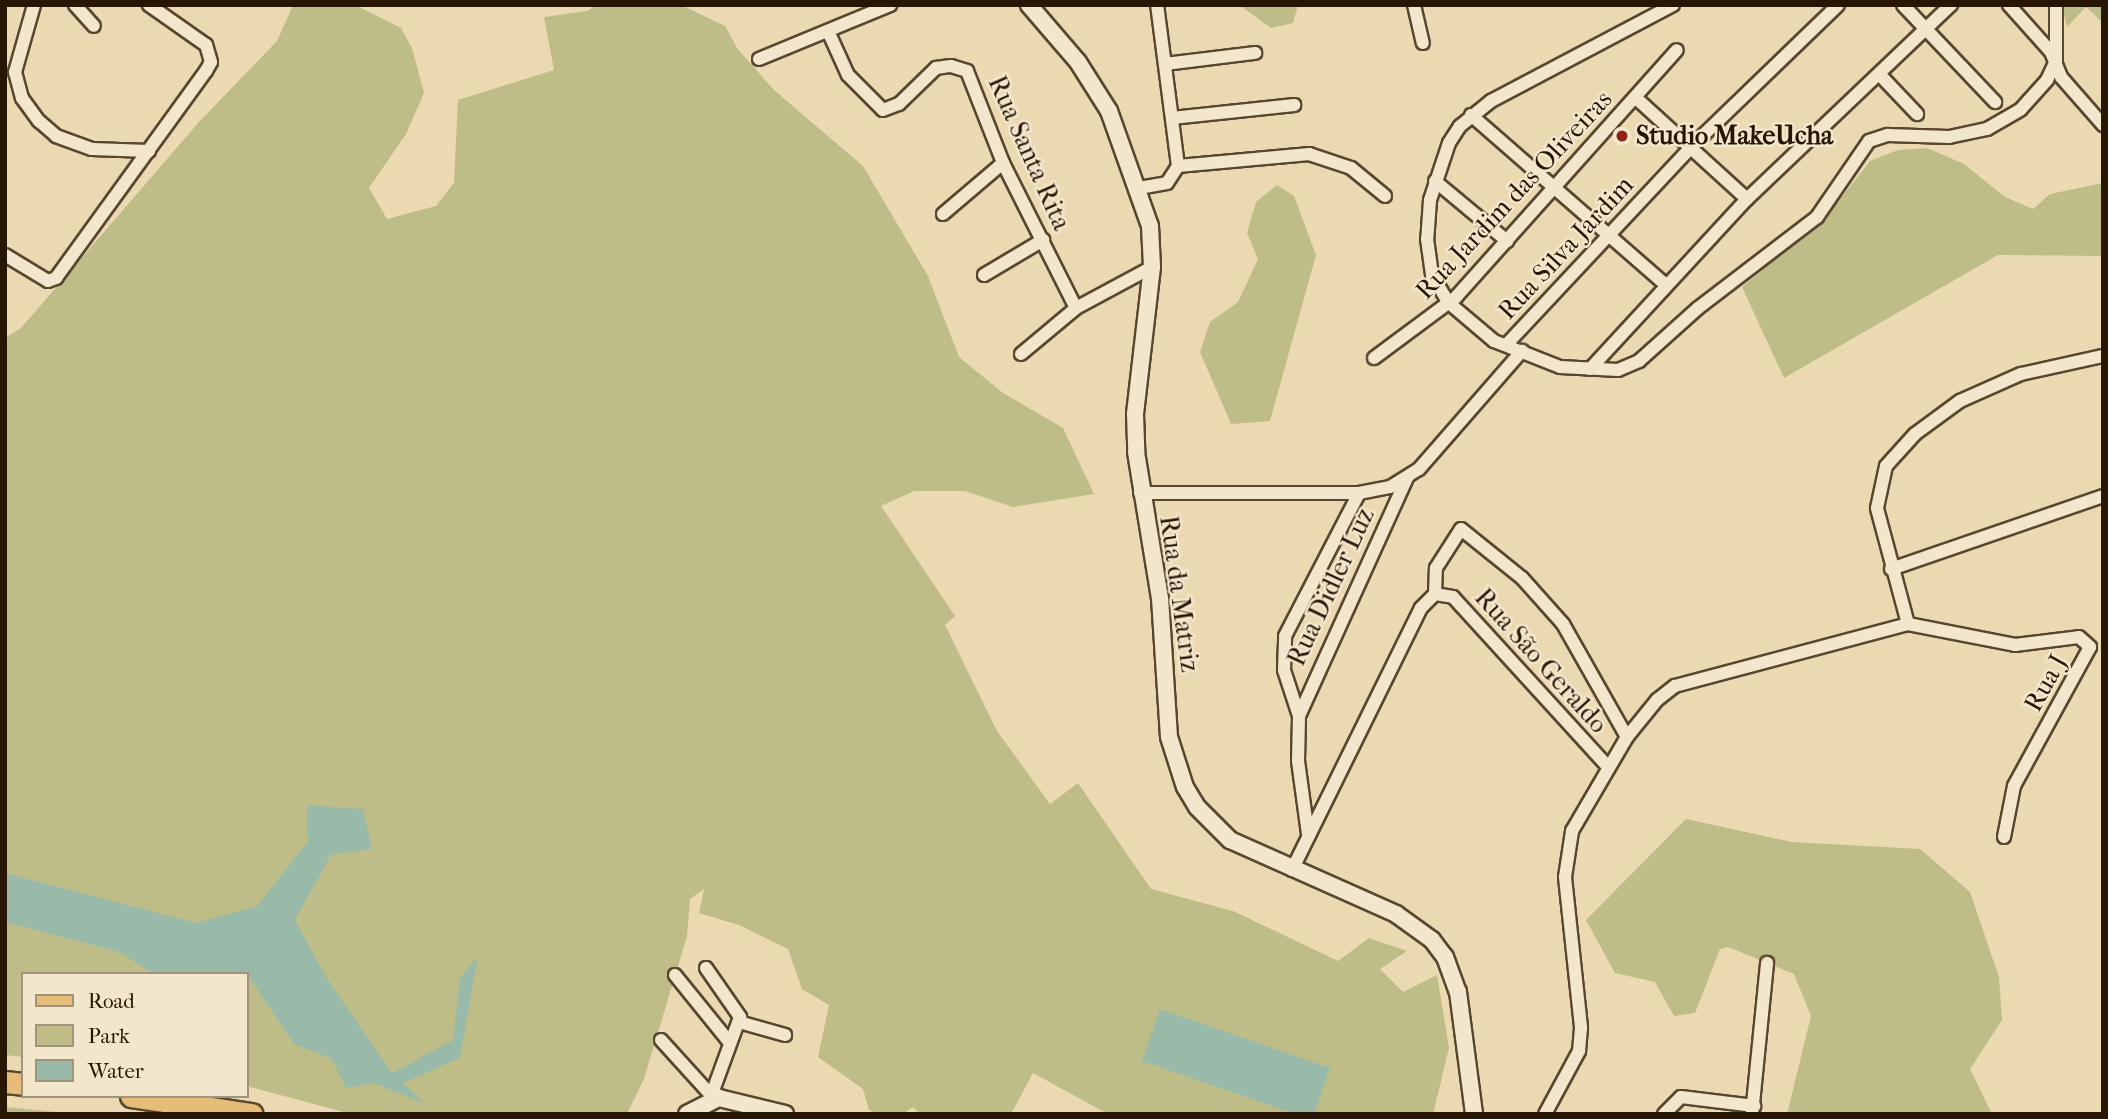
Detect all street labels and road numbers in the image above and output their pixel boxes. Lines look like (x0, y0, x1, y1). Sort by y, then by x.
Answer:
street label: Rua Santa Rita (981, 71, 1077, 235)
street label: Rua Jardim das Oliveiras (1409, 84, 1619, 306)
street label: Rua Silva Jardim (1492, 170, 1640, 326)
street label: Rua Didler Luz (1281, 503, 1381, 671)
street label: Rua da Matriz (1153, 514, 1205, 674)
street label: Rua São Geraldo (1468, 582, 1614, 740)
street label: Rua J (2018, 649, 2074, 717)

